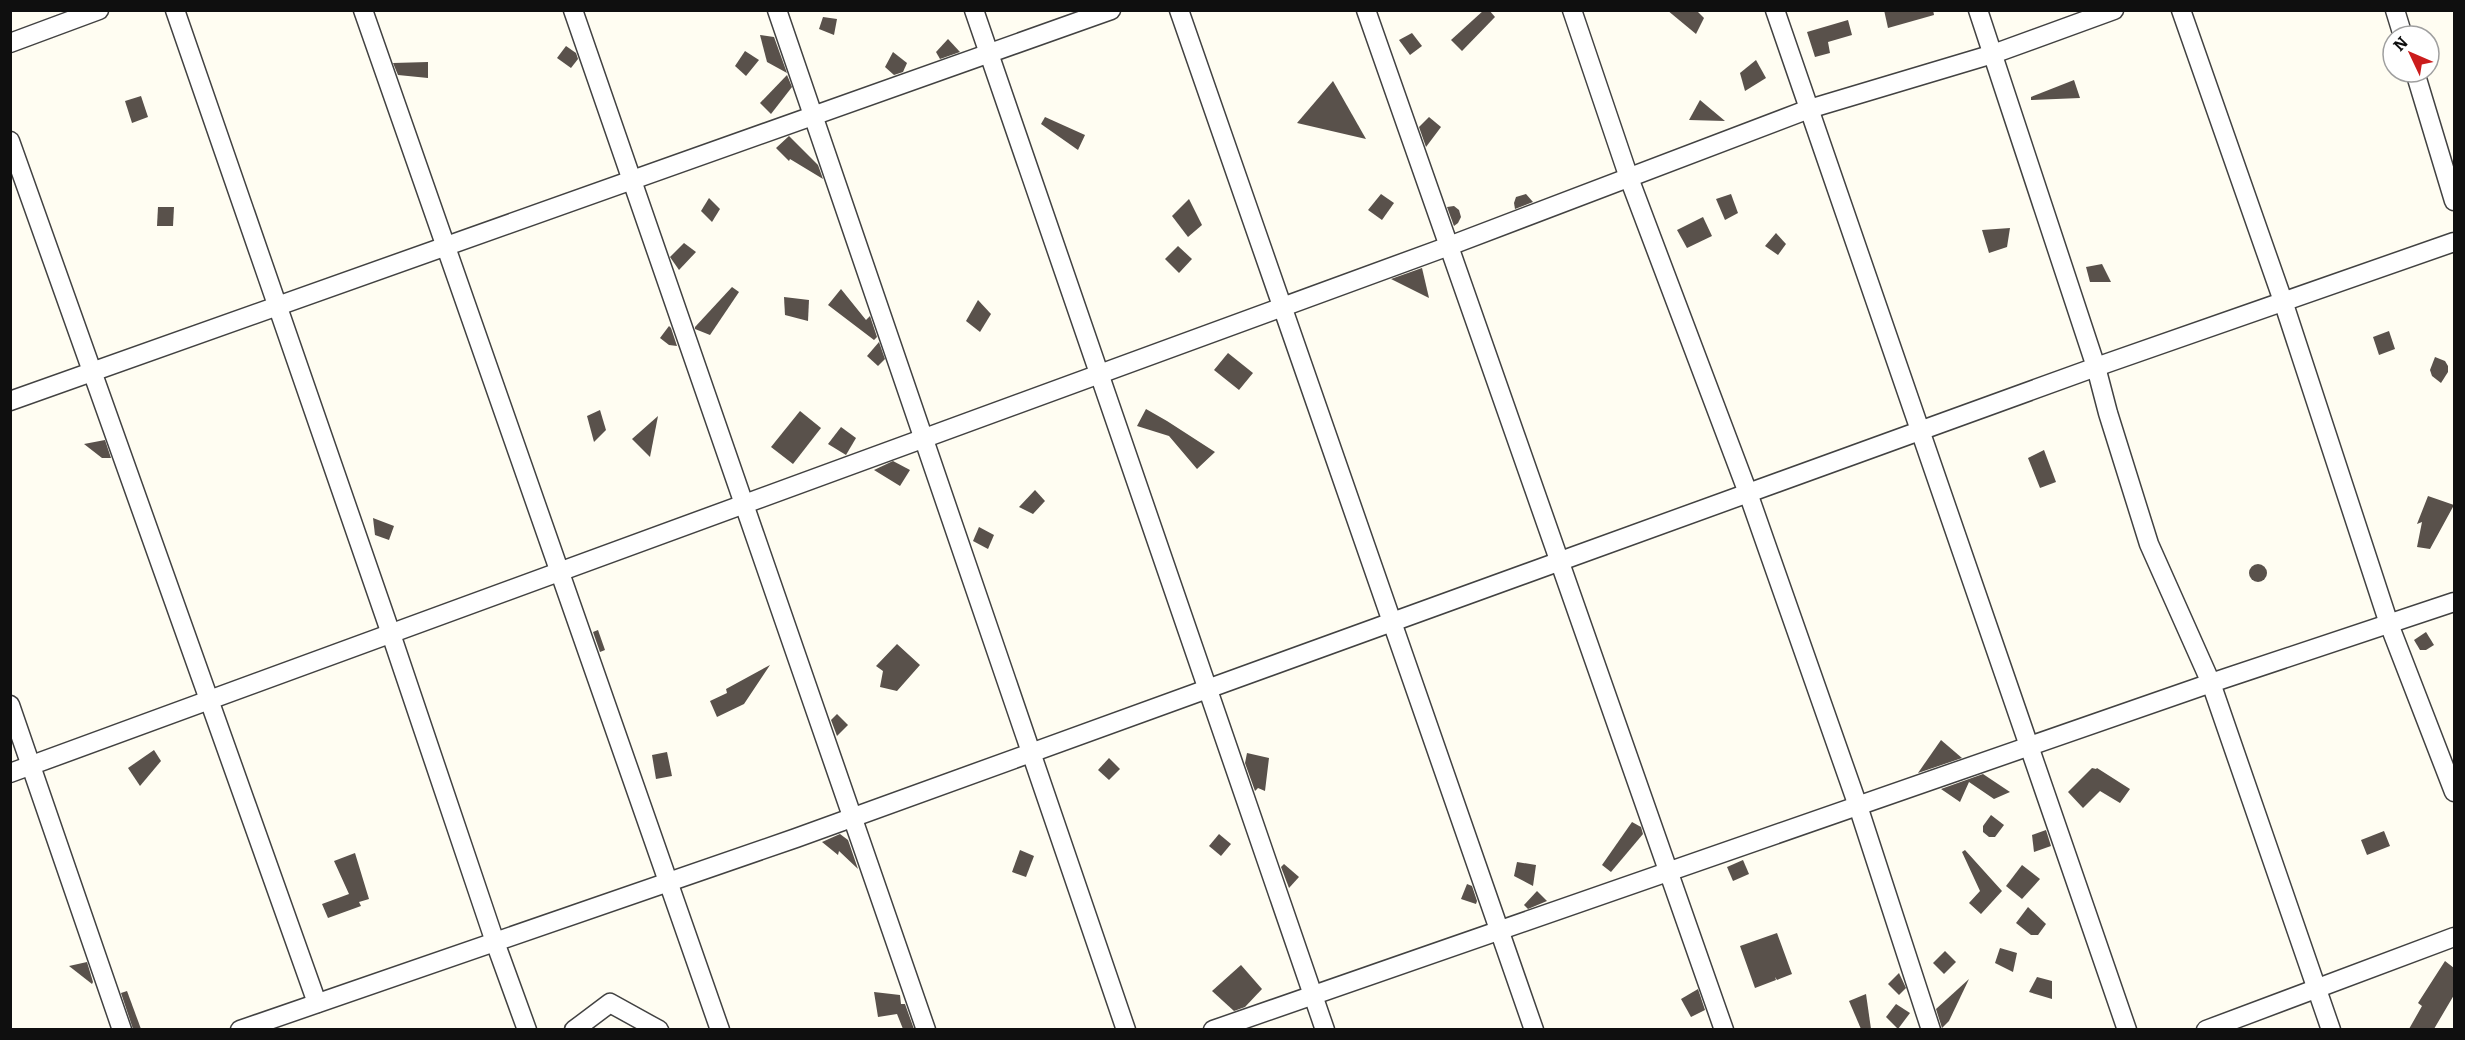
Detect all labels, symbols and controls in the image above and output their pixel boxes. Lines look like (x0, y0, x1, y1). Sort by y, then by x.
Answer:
north arrow (2381, 24, 2441, 84)
text: N (2389, 33, 2412, 55)

